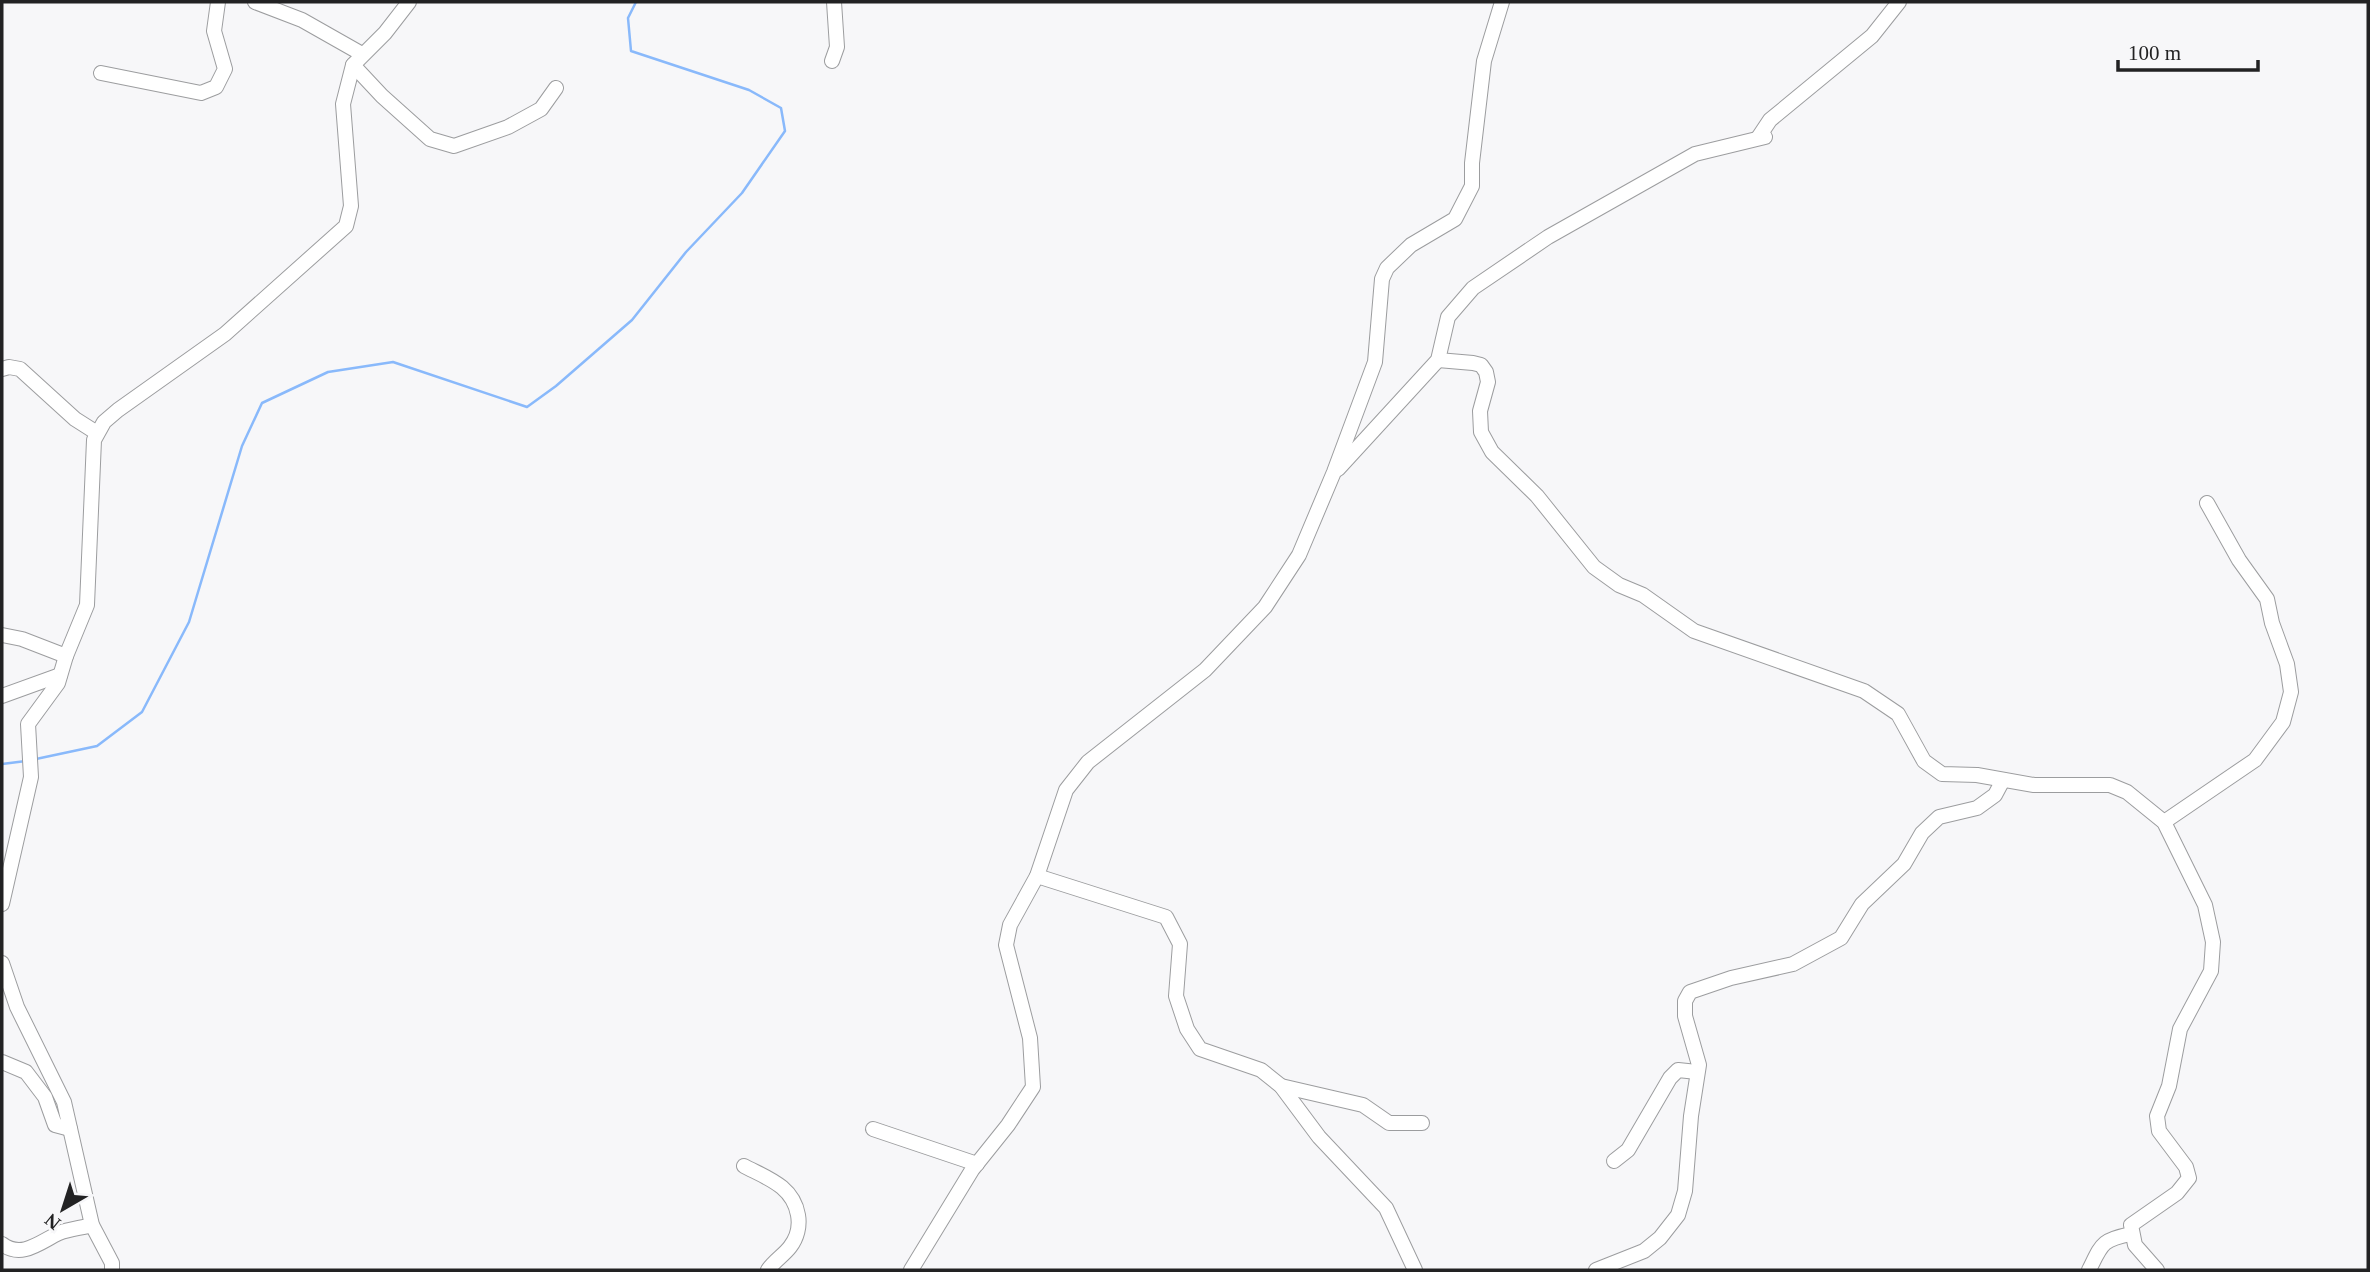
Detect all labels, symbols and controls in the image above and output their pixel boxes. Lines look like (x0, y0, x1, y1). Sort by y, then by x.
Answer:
scale bar (2118, 28, 2258, 72)
text: 100 m (2128, 41, 2181, 65)
north arrow (28, 1174, 98, 1244)
text: N (40, 1209, 65, 1234)

